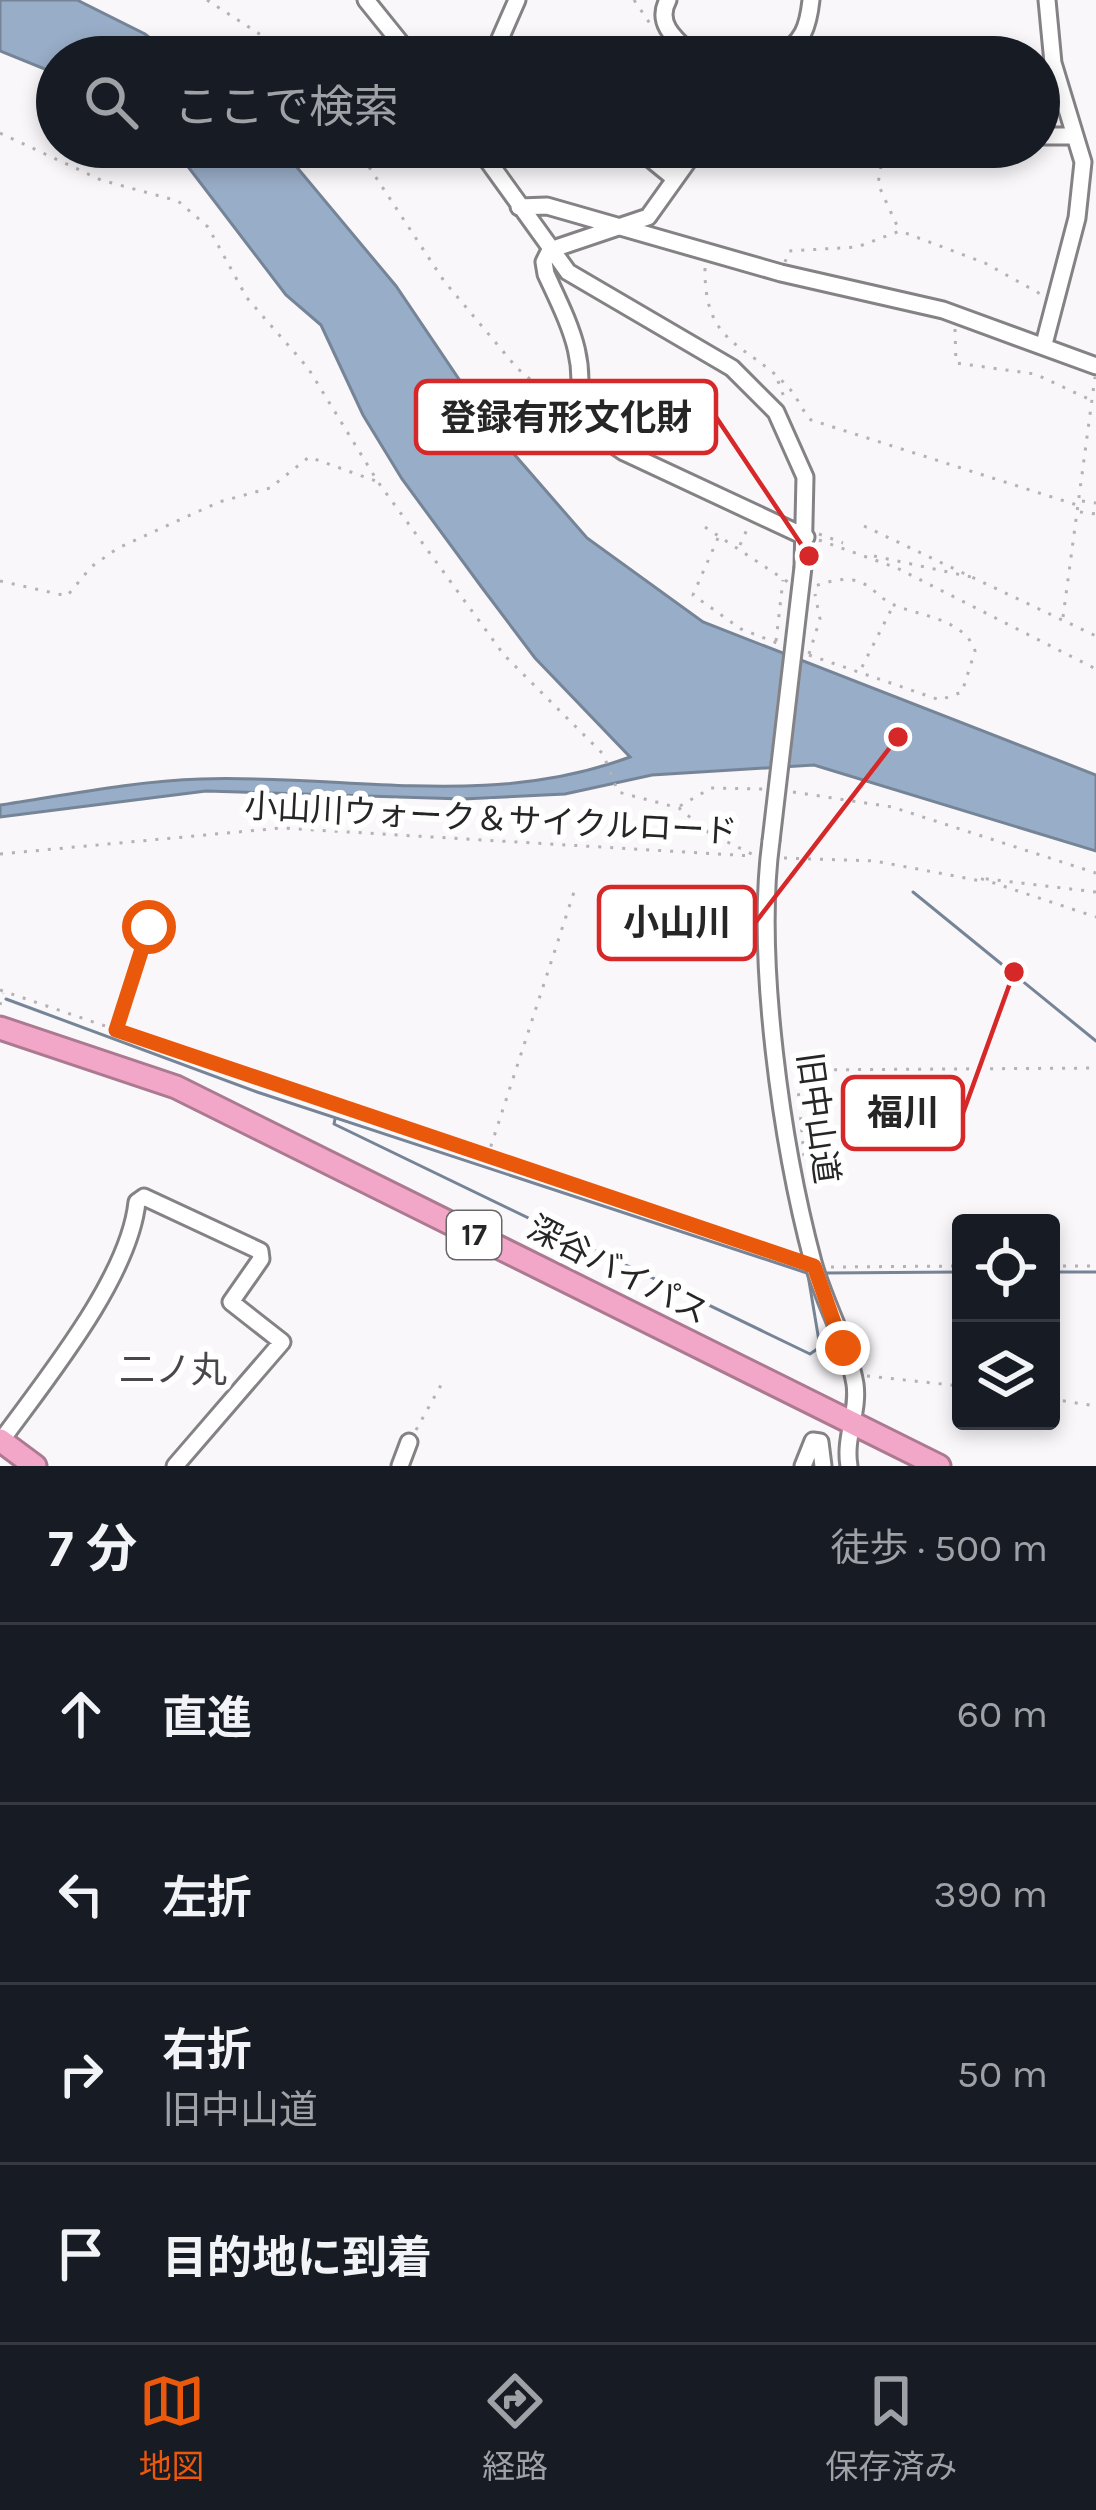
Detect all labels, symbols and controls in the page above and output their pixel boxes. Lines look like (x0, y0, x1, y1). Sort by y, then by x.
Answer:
search box (36, 36, 1060, 168)
icon: search (78, 69, 144, 135)
text: ここで検索 (174, 81, 399, 133)
callout: 登録有形文化財 (416, 381, 716, 453)
text: 登録有形文化財 (440, 397, 692, 439)
street label: 小山川ウォーク＆サイクルロード (244, 787, 738, 851)
callout: 小山川 (599, 887, 755, 959)
route start (122, 900, 176, 954)
text: 小山川 (623, 902, 731, 944)
street label: 旧中山道 (790, 1050, 846, 1186)
callout: 福川 (843, 1077, 963, 1149)
text: 福川 (867, 1092, 939, 1134)
street label: 深谷バイパス (521, 1208, 715, 1332)
road number: 17 (447, 1211, 501, 1259)
map controls (952, 1214, 1060, 1430)
button: locate (952, 1214, 1060, 1322)
route end (816, 1321, 870, 1375)
button: layers (952, 1322, 1060, 1430)
district label: 二ノ丸 (119, 1349, 227, 1391)
text: 7 分 (48, 1519, 137, 1579)
text: 徒歩 · 500 m (830, 1525, 1048, 1571)
icon: ahead (48, 1681, 114, 1747)
text: 60 m (957, 1691, 1048, 1737)
text: 直進 (162, 1692, 252, 1744)
icon: left (48, 1861, 114, 1927)
text: 390 m (933, 1871, 1048, 1917)
text: 左折 (162, 1872, 252, 1924)
text: 右折 (162, 2024, 252, 2076)
icon: right (48, 2041, 114, 2107)
text: 50 m (957, 2051, 1048, 2097)
text: 旧中山道 (162, 2087, 318, 2133)
icon: arrive (48, 2221, 114, 2287)
text: 目的地に到着 (162, 2232, 432, 2284)
tab: 地図 (139, 2368, 205, 2488)
tab: 経路 (482, 2368, 548, 2488)
tab: 保存済み (825, 2368, 957, 2488)

